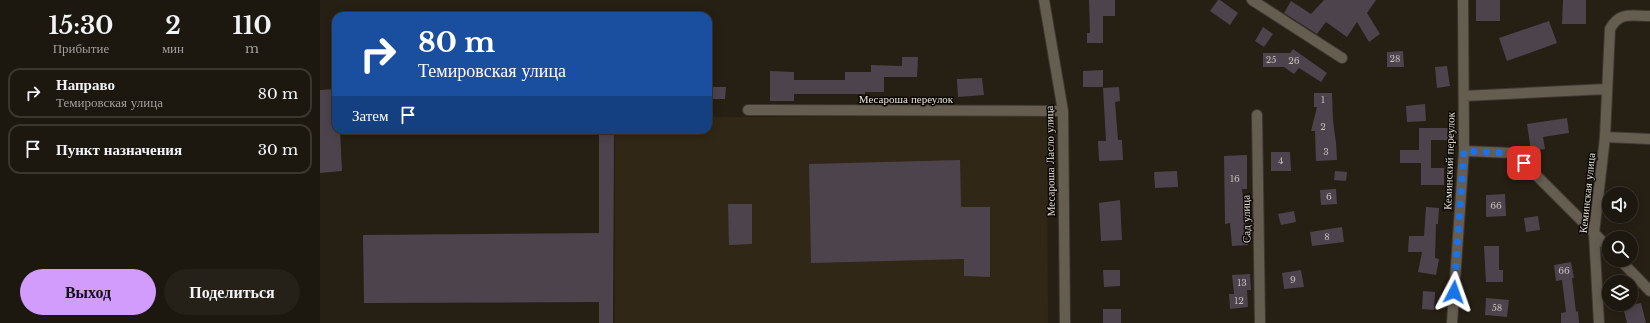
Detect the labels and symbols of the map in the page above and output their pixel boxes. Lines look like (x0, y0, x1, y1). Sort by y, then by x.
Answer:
house number: 28 (1390, 53, 1401, 64)
house number: 25 (1266, 54, 1276, 65)
house number: 26 (1288, 55, 1300, 66)
street label: Месароша переулок (859, 92, 954, 106)
house number: 1 (1321, 94, 1325, 105)
street label: Месароша Ласло улица (1042, 105, 1058, 216)
street label: Кеминский переулок (1440, 111, 1458, 210)
house number: 2 (1320, 121, 1326, 132)
house number: 3 (1323, 146, 1329, 157)
pin (1507, 146, 1541, 180)
street label: Кеминская улица (1576, 152, 1598, 234)
house number: 4 (1278, 155, 1284, 166)
house number: 16 (1230, 173, 1240, 184)
house number: 6 (1326, 191, 1332, 202)
street label: Сад улица (1239, 195, 1253, 243)
house number: 66 (1490, 200, 1502, 211)
house number: 8 (1324, 231, 1330, 242)
house number: 66 (1558, 265, 1570, 276)
position arrow (1433, 271, 1475, 313)
house number: 9 (1290, 274, 1296, 285)
house number: 13 (1237, 277, 1247, 288)
house number: 12 (1234, 295, 1244, 306)
house number: 58 (1492, 302, 1502, 313)

